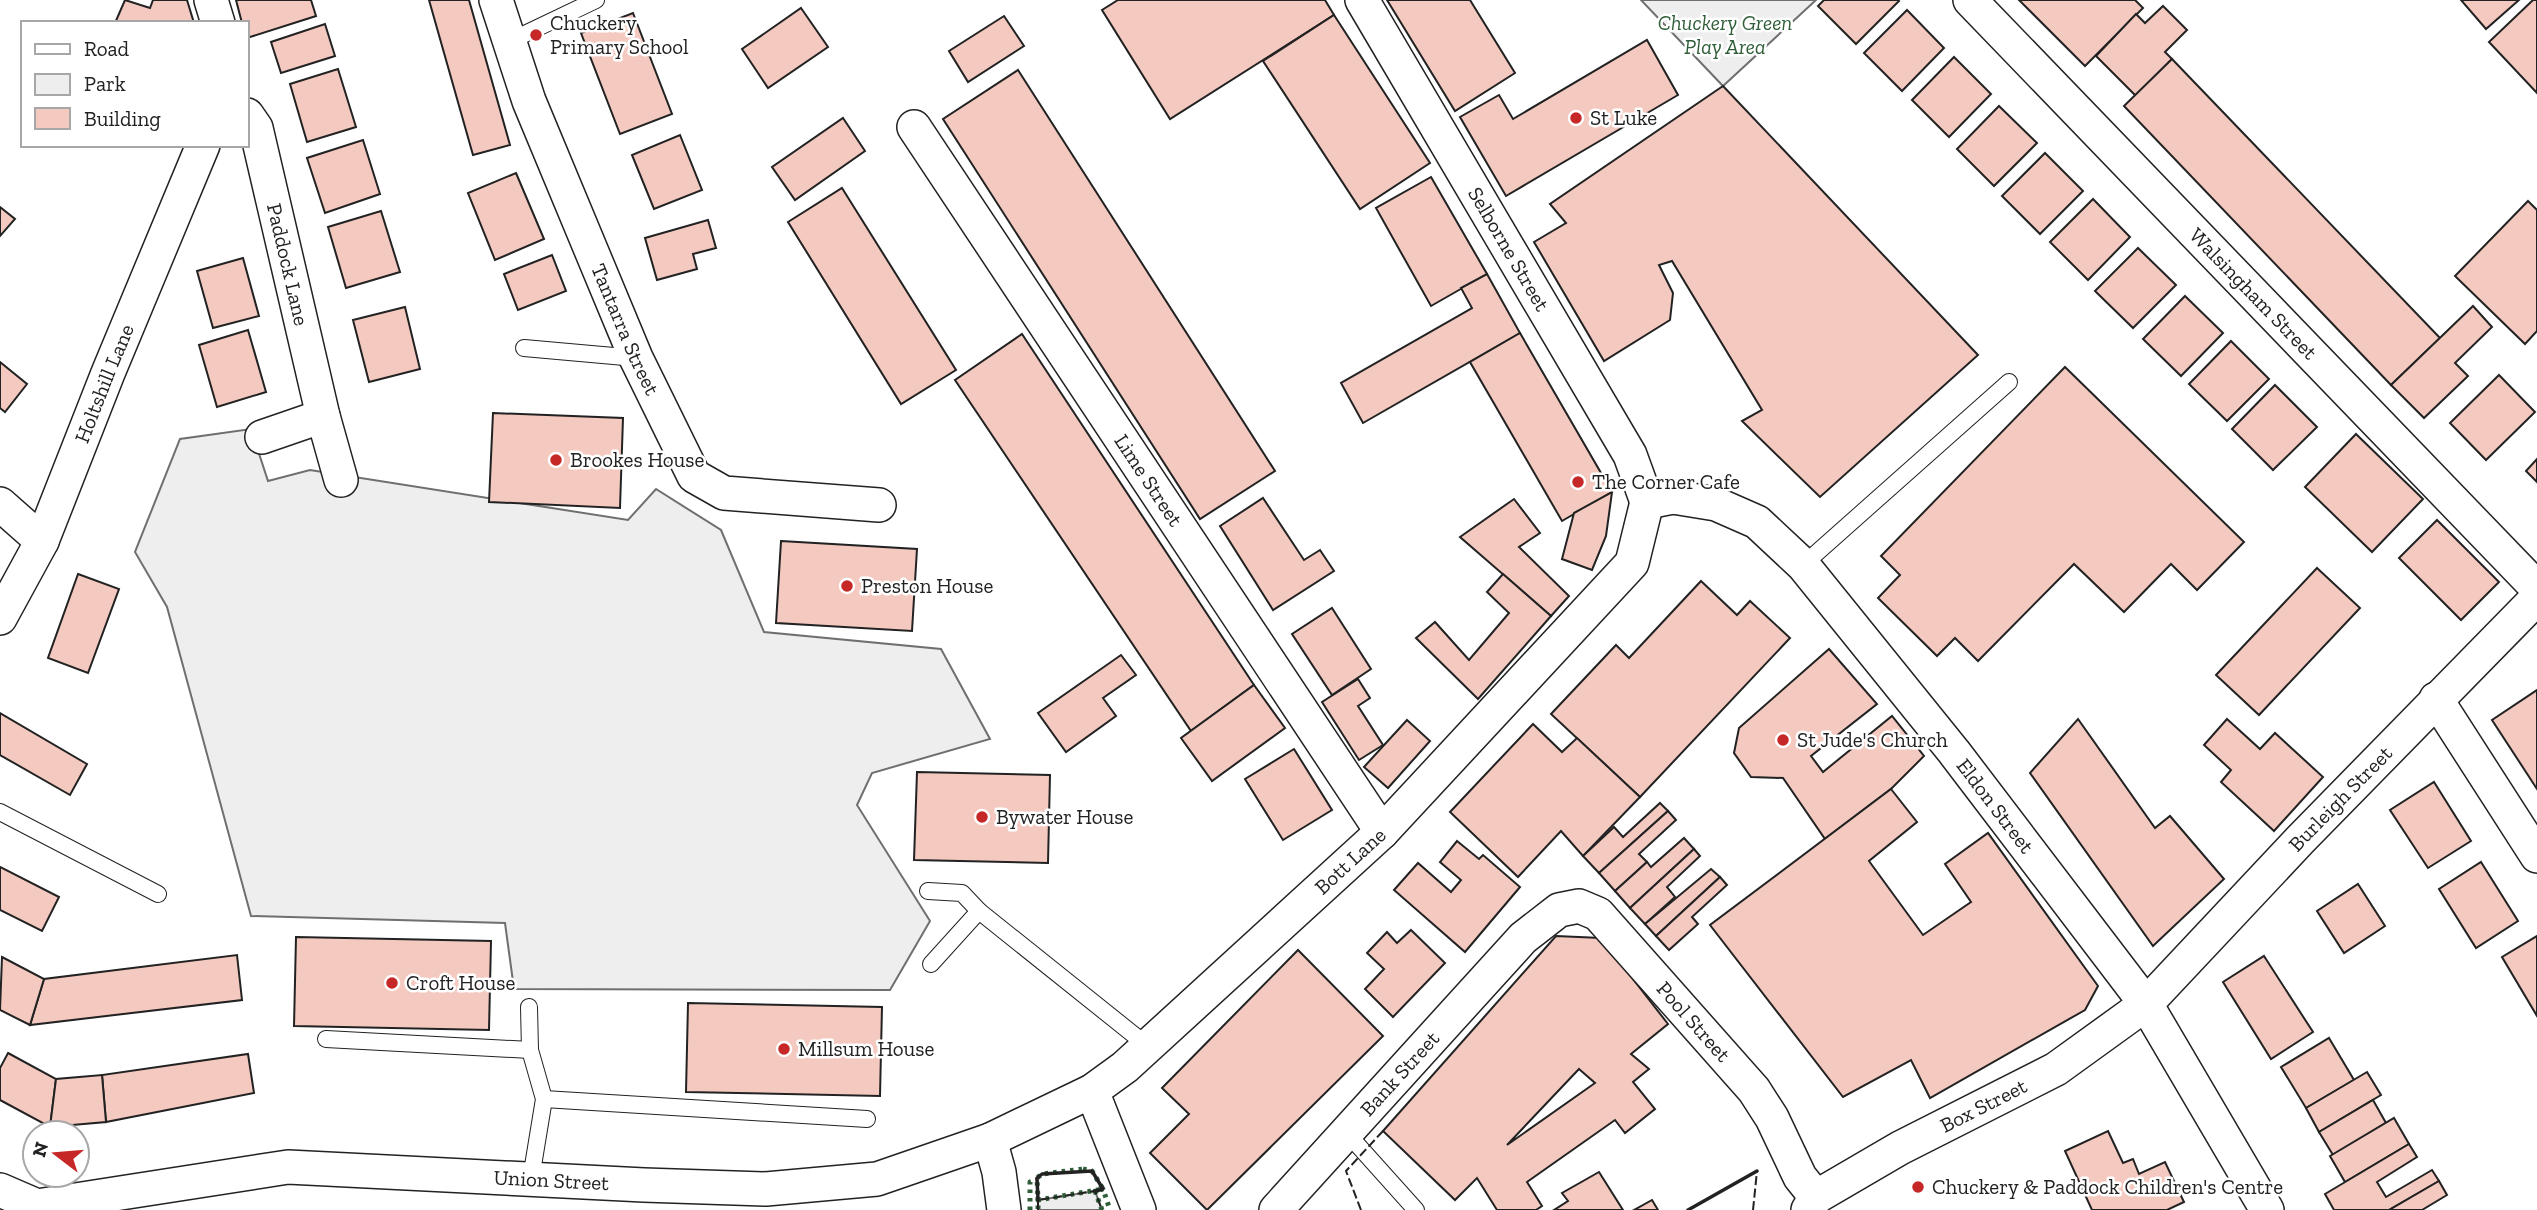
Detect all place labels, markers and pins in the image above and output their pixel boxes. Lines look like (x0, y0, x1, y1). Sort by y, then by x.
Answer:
place label: Chuckery Primary School (550, 10, 689, 59)
marker: Chuckery Primary School (528, 27, 544, 43)
place label: St Luke (1590, 105, 1657, 130)
marker: St Luke (1568, 110, 1584, 126)
place label: Brookes House (570, 447, 705, 472)
marker: Brookes House (548, 452, 564, 468)
place label: The Corner Cafe (1592, 469, 1740, 494)
marker: The Corner Cafe (1570, 474, 1586, 490)
place label: Preston House (861, 573, 993, 598)
marker: Preston House (839, 578, 855, 594)
place label: St Jude's Church (1797, 727, 1948, 752)
marker: St Jude's Church (1775, 732, 1791, 748)
place label: Bywater House (996, 804, 1133, 829)
marker: Bywater House (974, 809, 990, 825)
place label: Croft House (406, 970, 516, 995)
marker: Croft House (384, 975, 400, 991)
place label: Millsum House (798, 1036, 935, 1061)
marker: Millsum House (776, 1041, 792, 1057)
place label: Chuckery & Paddock Children's Centre (1932, 1174, 2283, 1199)
marker: Chuckery & Paddock Children's Centre (1910, 1179, 1926, 1195)

